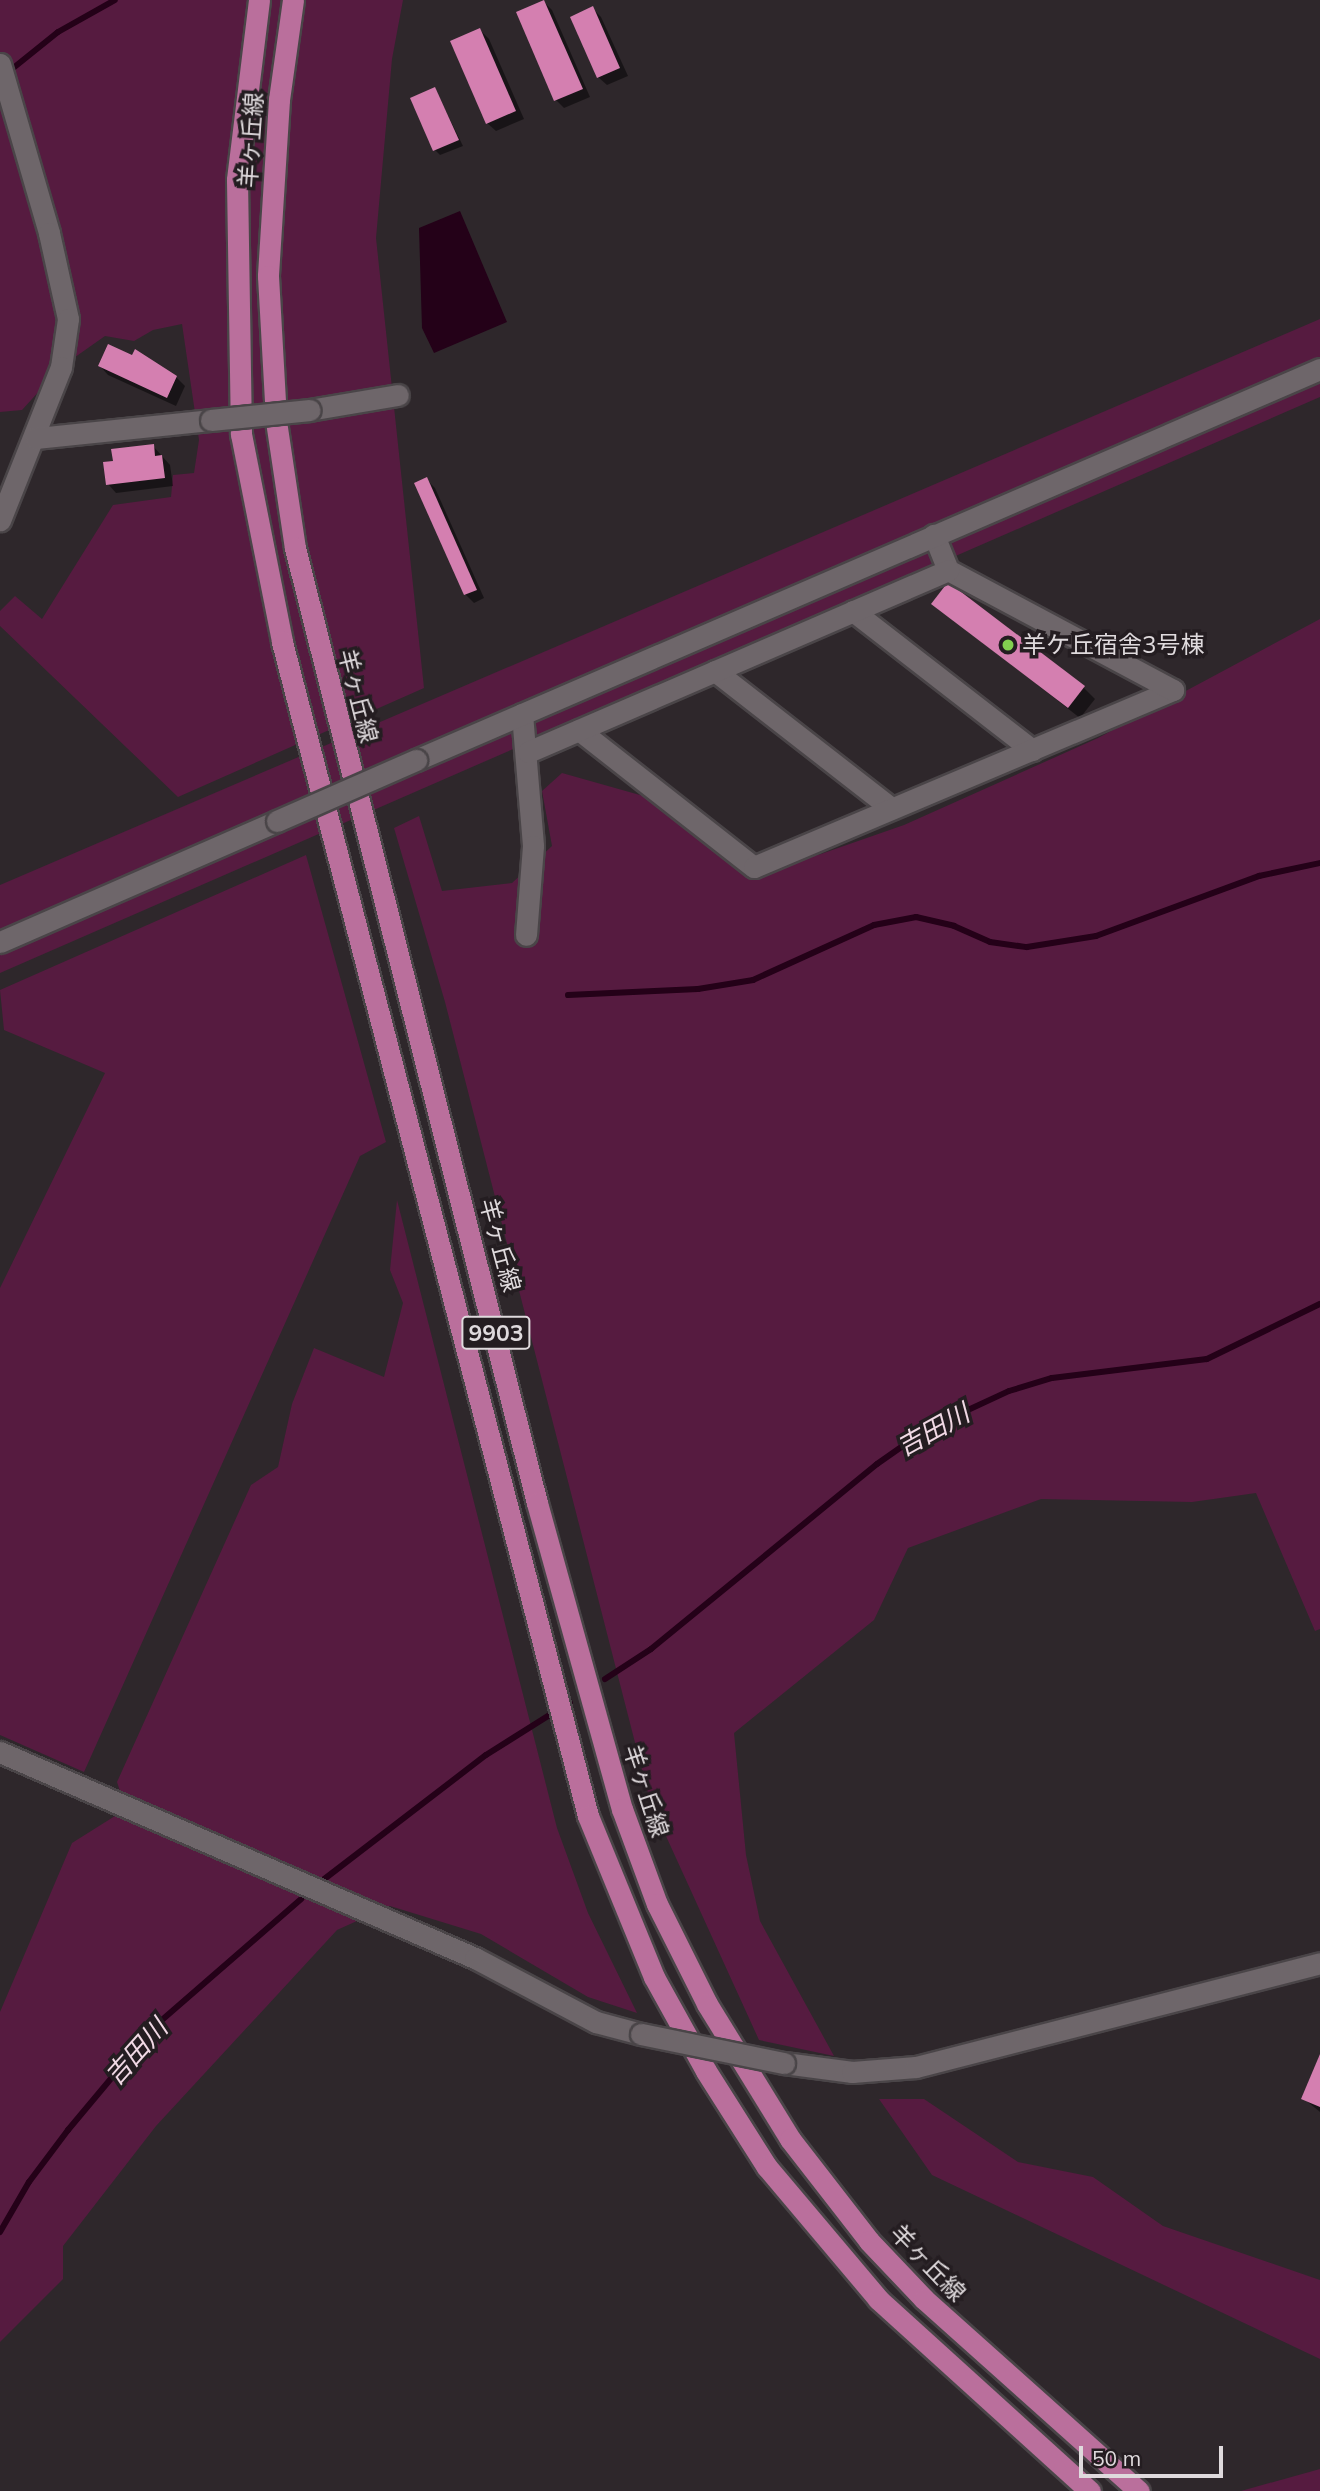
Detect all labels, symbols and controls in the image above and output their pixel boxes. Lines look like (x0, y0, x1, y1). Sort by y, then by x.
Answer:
street label: 羊ヶ丘線 (233, 91, 269, 189)
place label: 羊ケ丘宿舎3号棟 (1022, 631, 1204, 659)
marker: 羊ケ丘宿舎3号棟 (1000, 637, 1016, 653)
street label: 羊ヶ丘線 (332, 646, 384, 746)
street label: 羊ヶ丘線 (474, 1195, 526, 1295)
road number: 9903 (461, 1314, 531, 1352)
water label: 吉田川 (891, 1397, 975, 1463)
street label: 羊ヶ丘線 (617, 1741, 675, 1841)
water label: 吉田川 (98, 2013, 174, 2091)
street label: 羊ヶ丘線 (884, 2218, 972, 2308)
scale bar (1082, 2432, 1226, 2476)
text: 50 m (1092, 2445, 1141, 2471)

